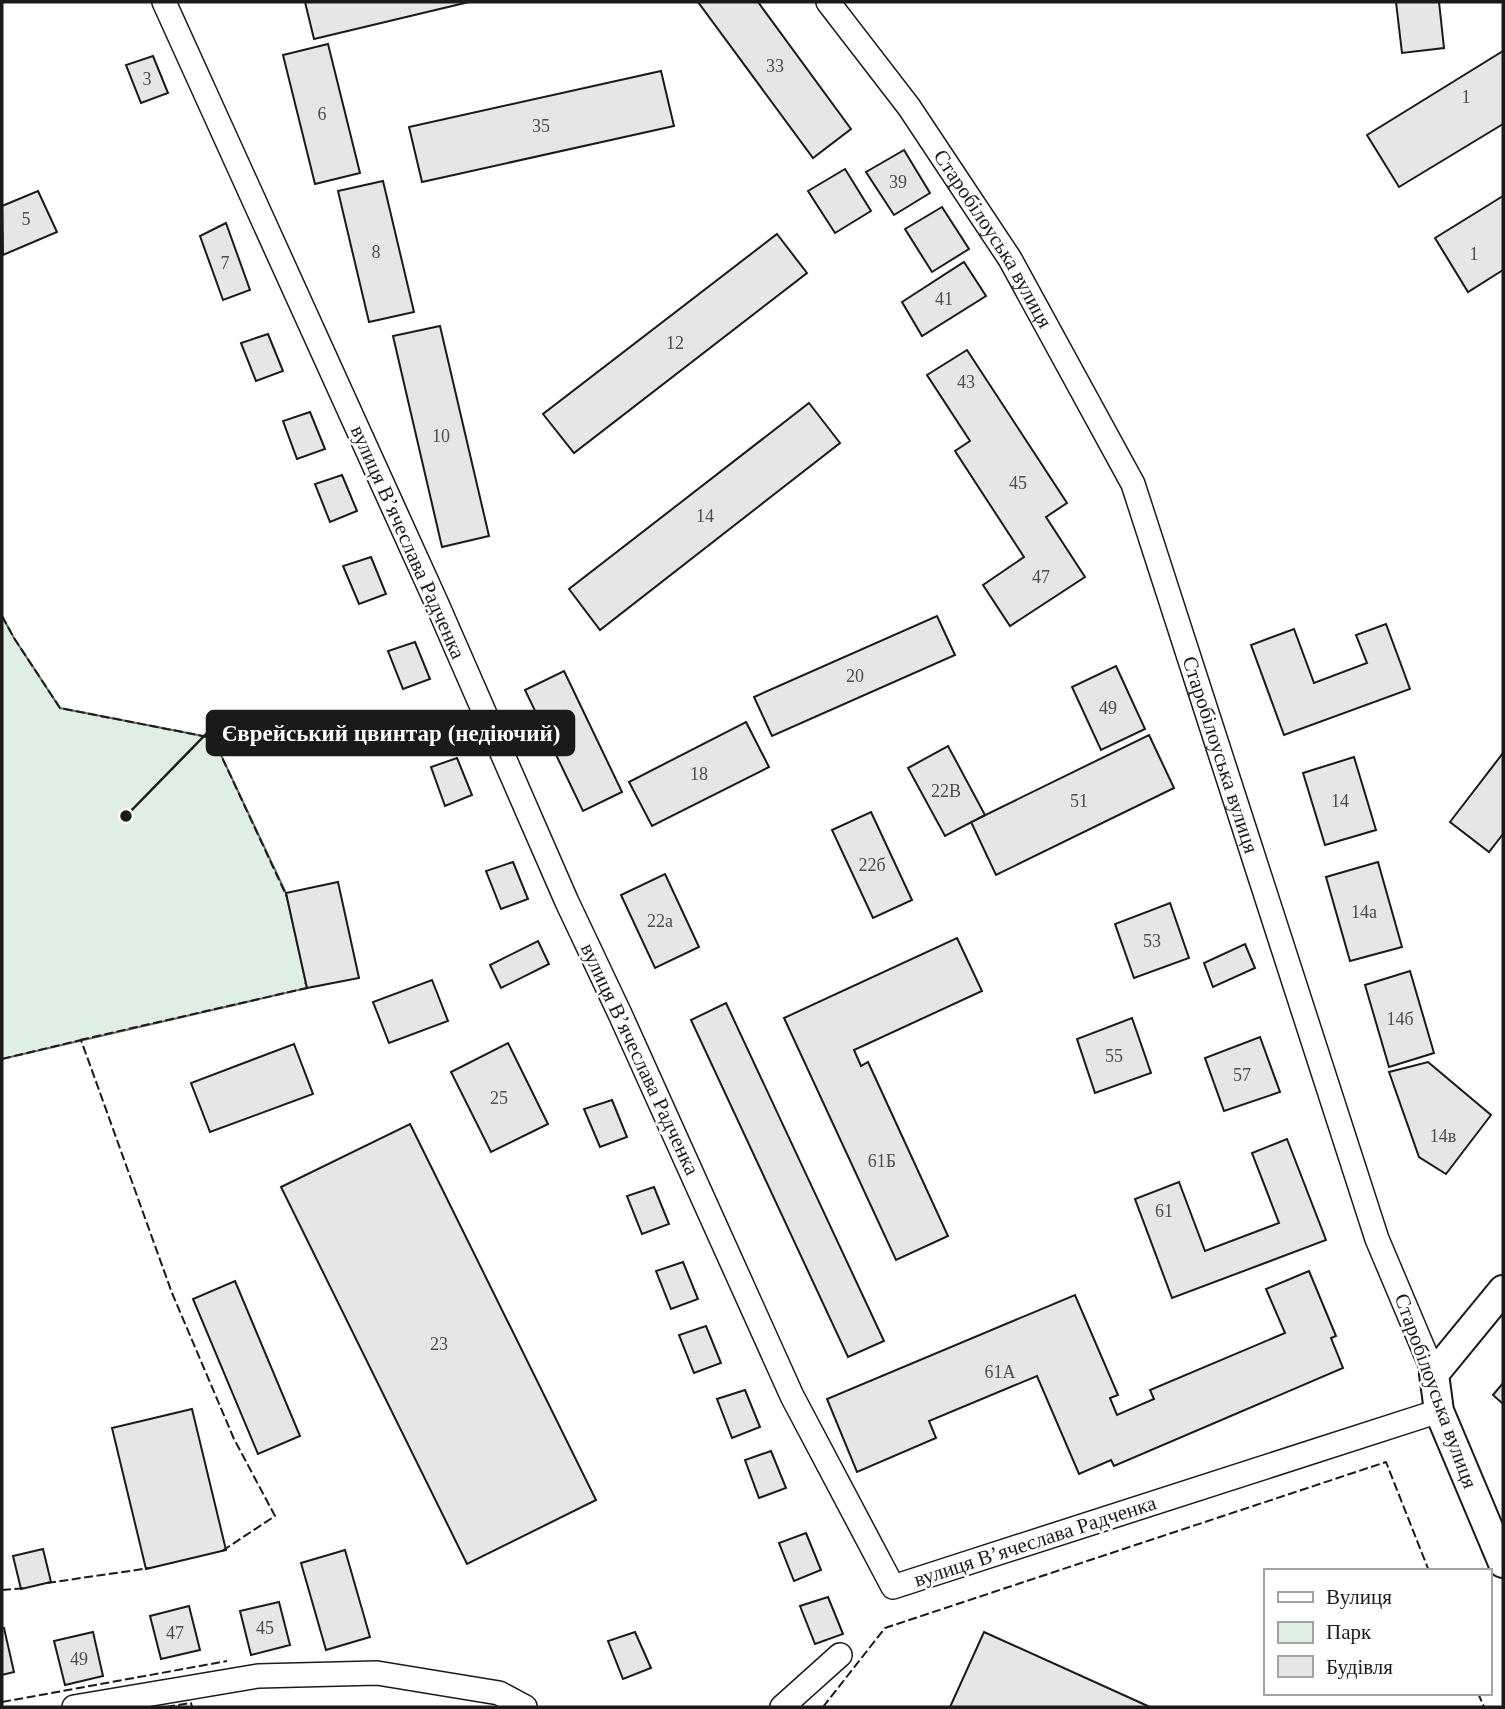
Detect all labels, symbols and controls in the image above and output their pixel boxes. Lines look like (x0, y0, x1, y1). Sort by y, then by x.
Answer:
house number: 33 (766, 56, 784, 76)
house number: 3 (143, 69, 152, 89)
house number: 1 (1462, 87, 1471, 107)
house number: 6 (318, 104, 327, 124)
house number: 35 (532, 116, 550, 136)
street label: Старобілоуська вулиця (929, 145, 1057, 332)
house number: 39 (889, 172, 907, 192)
house number: 5 (22, 209, 31, 229)
house number: 8 (372, 242, 381, 262)
house number: 1 (1470, 244, 1479, 264)
house number: 7 (221, 253, 230, 273)
house number: 41 (935, 289, 953, 309)
house number: 12 (666, 333, 684, 353)
house number: 43 (957, 372, 975, 392)
street label: вулиця Вʼячеслава Радченка (346, 422, 471, 663)
house number: 10 (432, 426, 450, 446)
house number: 45 (1009, 473, 1027, 493)
house number: 14 (696, 506, 714, 526)
house number: 47 (1032, 567, 1050, 587)
street label: Старобілоуська вулиця (1177, 653, 1264, 856)
house number: 20 (846, 666, 864, 686)
house number: 49 (1099, 698, 1117, 718)
callout: Єврейський цвинтар (недіючий) (207, 711, 574, 755)
text: Єврейський цвинтар (недіючий) (222, 721, 560, 746)
house number: 18 (690, 764, 708, 784)
house number: 22В (931, 781, 961, 801)
house number: 51 (1070, 791, 1088, 811)
house number: 14 (1331, 791, 1349, 811)
house number: 22б (858, 855, 886, 875)
house number: 14а (1351, 902, 1377, 922)
house number: 22а (647, 911, 673, 931)
house number: 53 (1143, 931, 1161, 951)
street label: вулиця Вʼячеслава Радченка (576, 939, 705, 1179)
house number: 14б (1386, 1009, 1414, 1029)
house number: 55 (1105, 1046, 1123, 1066)
house number: 57 (1233, 1065, 1251, 1085)
house number: 25 (490, 1088, 508, 1108)
house number: 14в (1430, 1126, 1456, 1146)
house number: 61Б (868, 1151, 896, 1171)
house number: 61 (1155, 1201, 1173, 1221)
street label: Старобілоуська вулиця (1390, 1290, 1483, 1492)
house number: 23 (430, 1334, 448, 1354)
house number: 61А (985, 1362, 1016, 1382)
street label: вулиця Вʼячеслава Радченка (911, 1490, 1160, 1592)
legend (1264, 1569, 1491, 1695)
text: Вулиця (1326, 1585, 1392, 1609)
house number: 45 (256, 1618, 274, 1638)
text: Парк (1326, 1620, 1372, 1644)
house number: 47 (166, 1623, 184, 1643)
house number: 49 (70, 1649, 88, 1669)
text: Будівля (1326, 1655, 1393, 1679)

